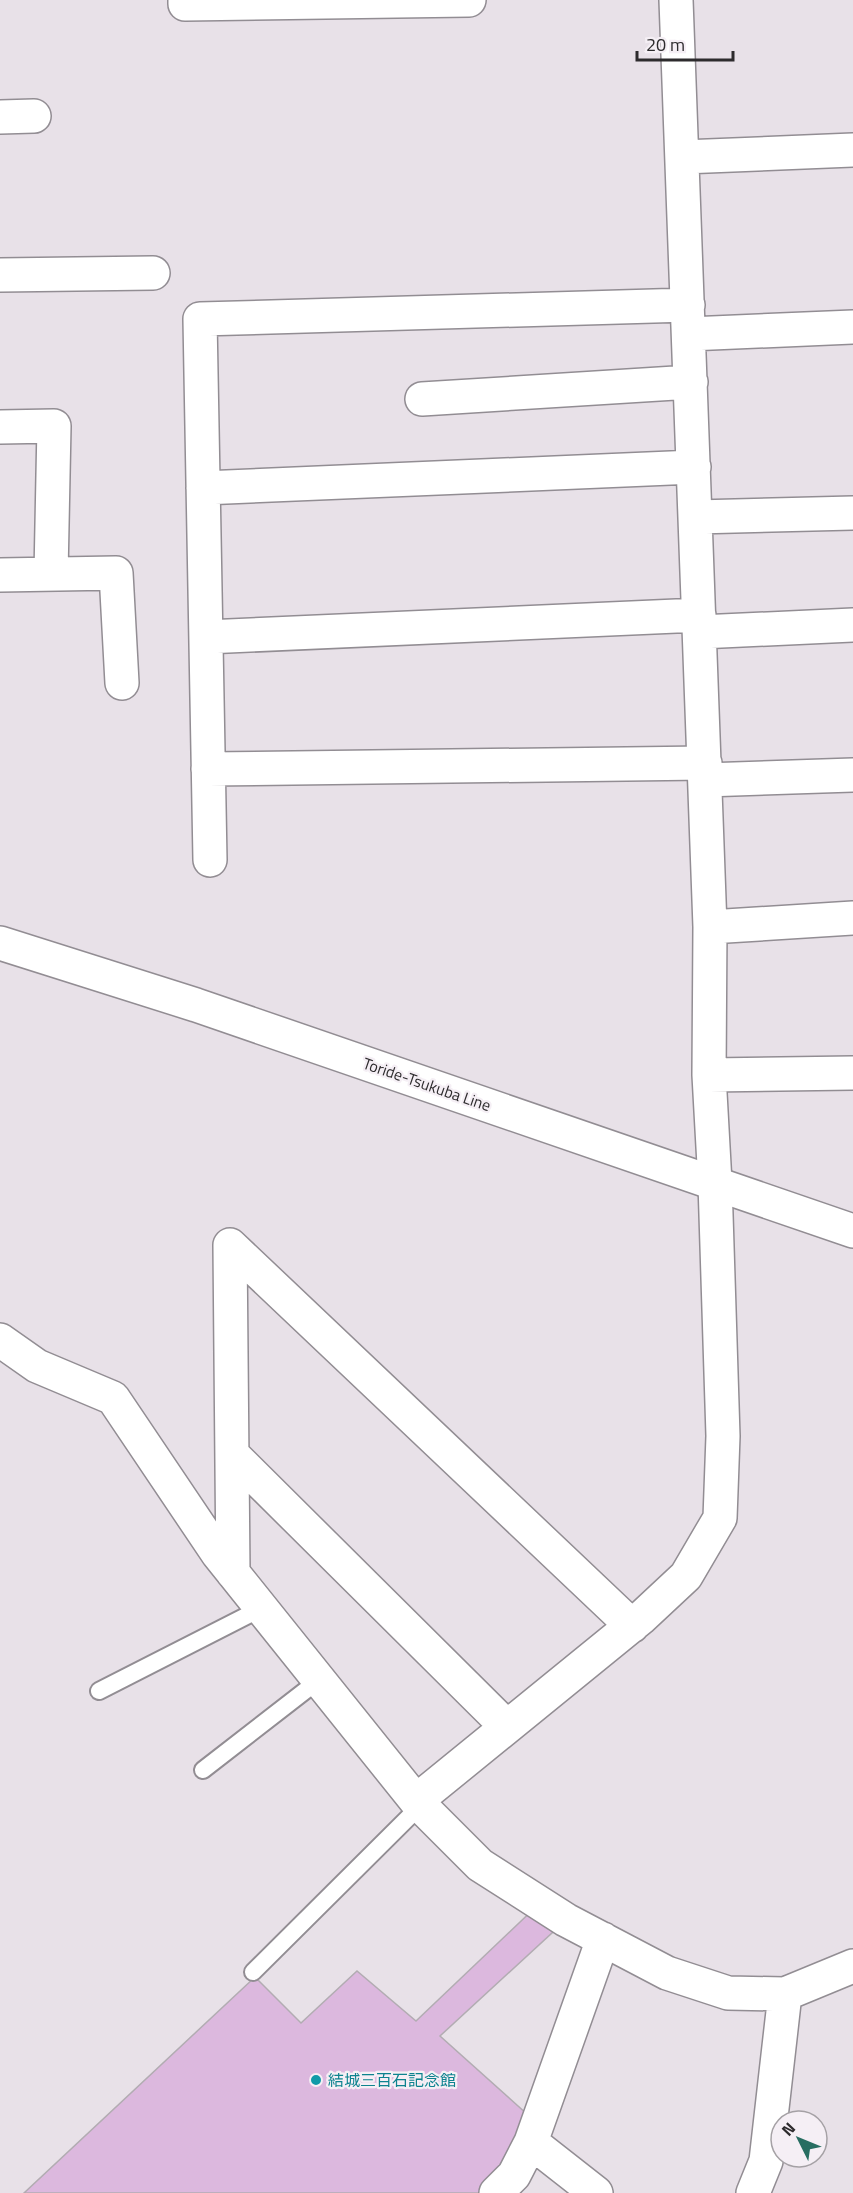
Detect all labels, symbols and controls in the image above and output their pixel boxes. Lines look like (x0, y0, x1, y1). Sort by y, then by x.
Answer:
scale bar (637, 24, 733, 62)
text: 20 m (646, 31, 685, 58)
street label: Toride-Tsukuba Line (360, 1051, 494, 1117)
place label: 結城三百石記念館 (328, 2068, 456, 2092)
marker: 結城三百石記念館 (309, 2073, 323, 2087)
north arrow (769, 2109, 829, 2169)
text: N (775, 2117, 801, 2141)

